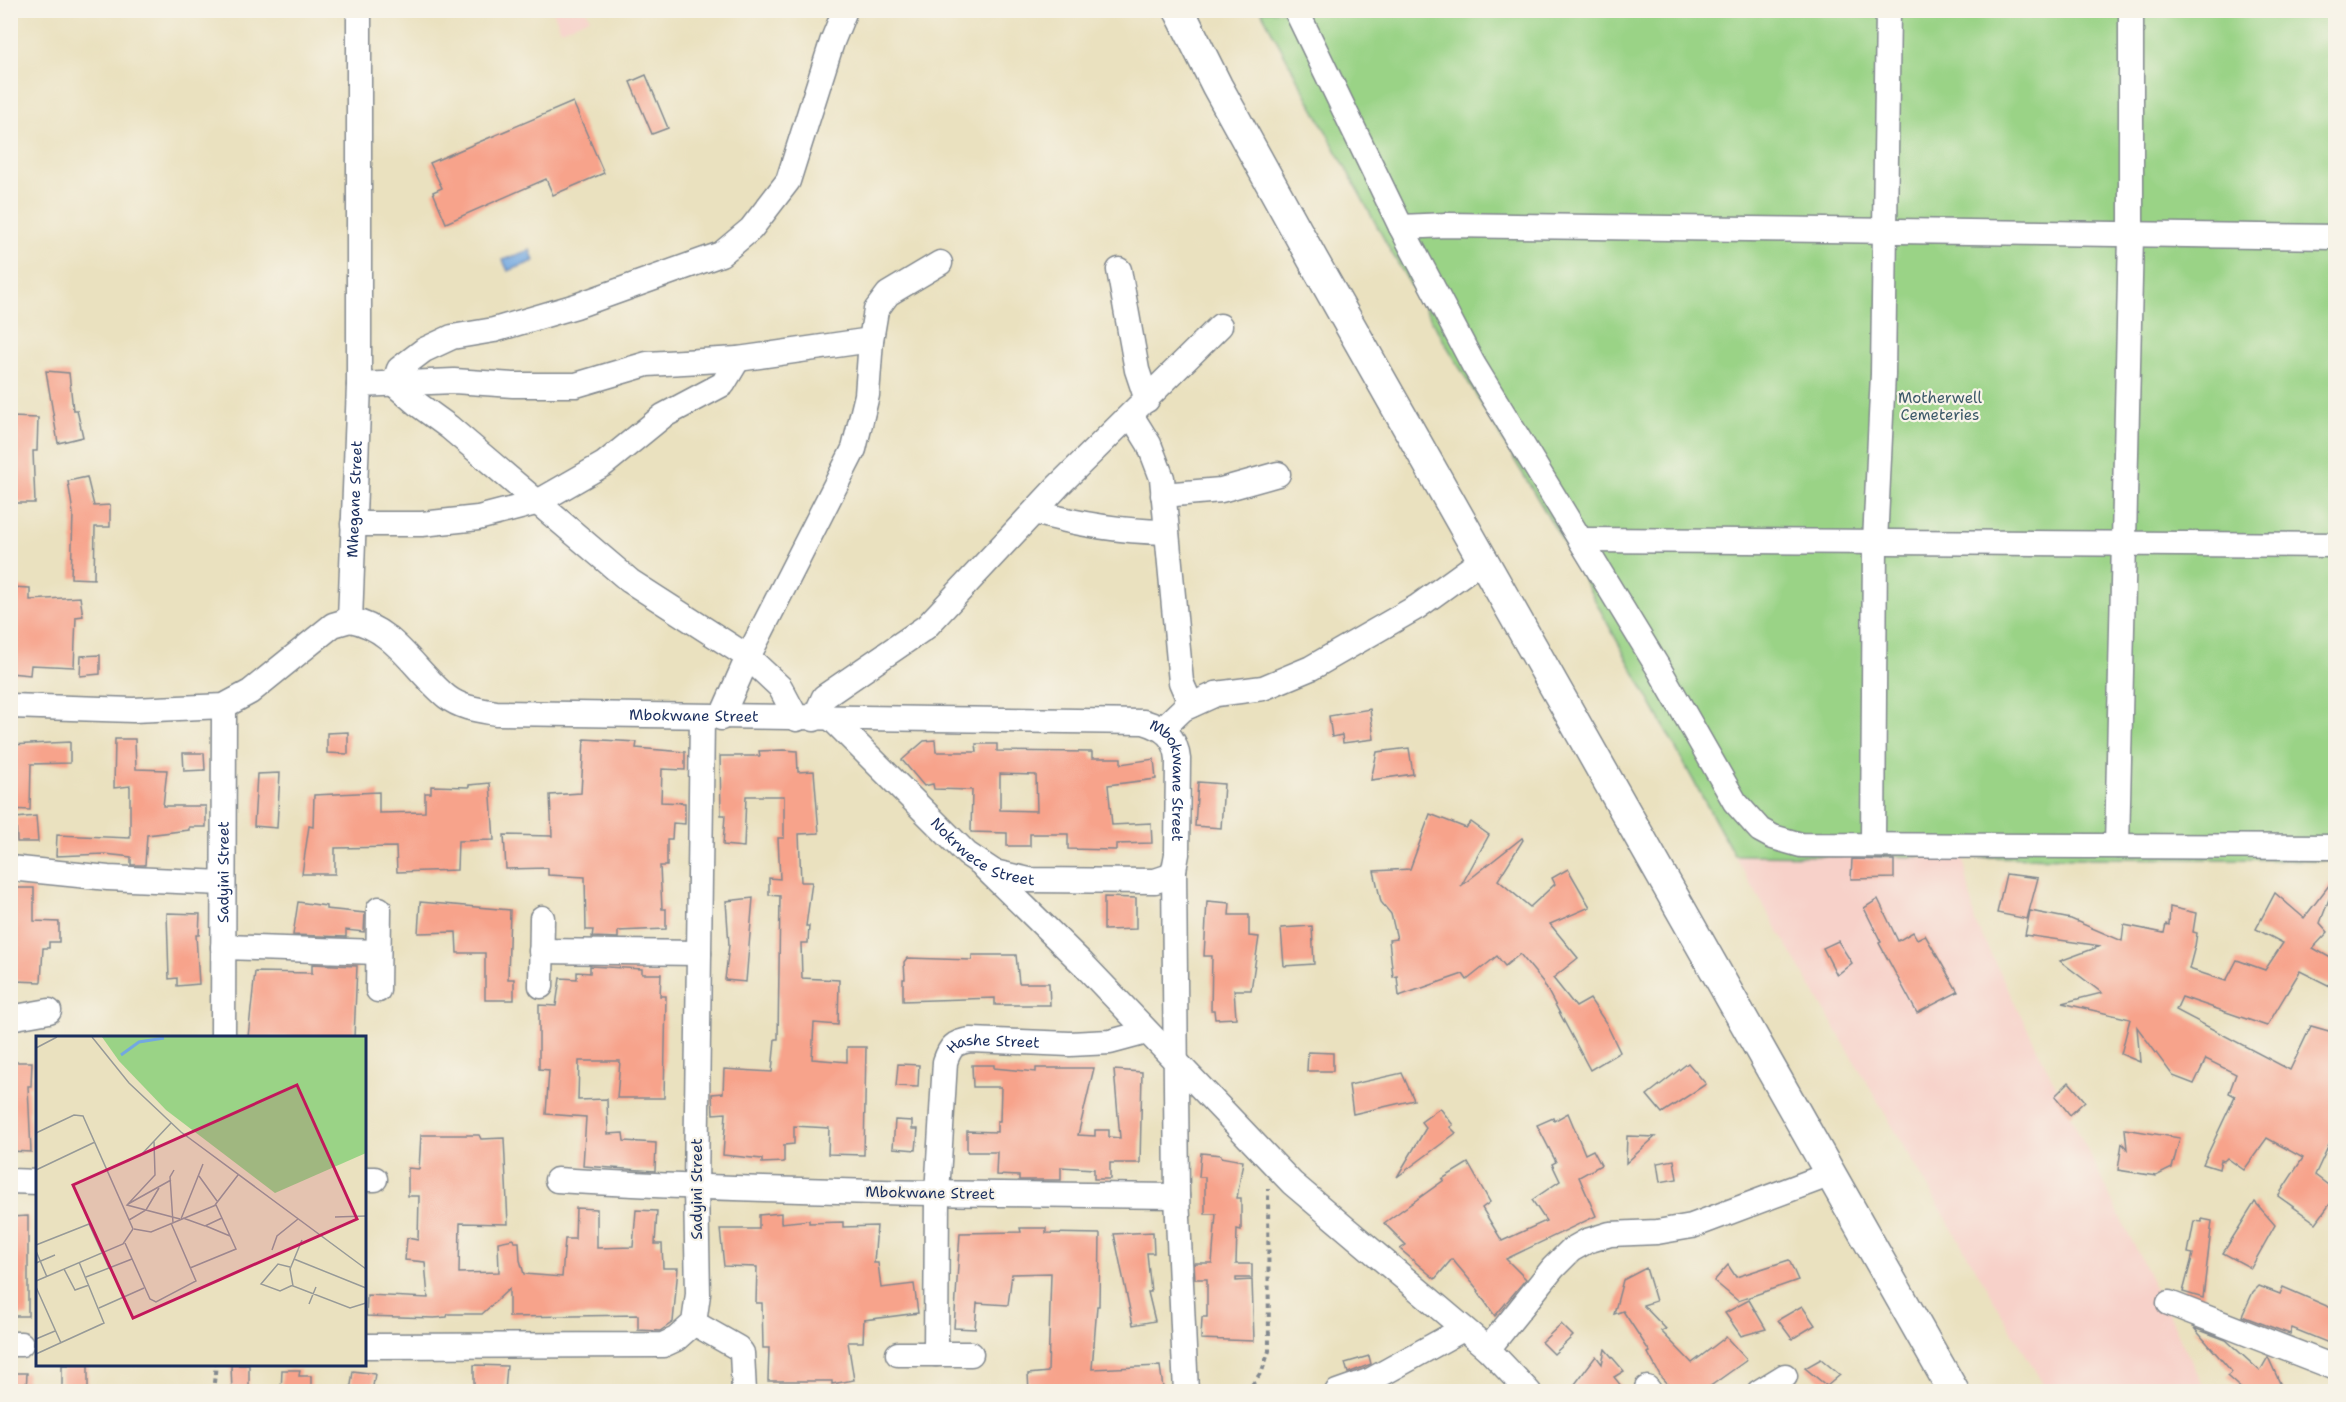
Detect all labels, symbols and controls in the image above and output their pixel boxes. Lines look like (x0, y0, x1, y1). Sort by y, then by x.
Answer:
park label: Motherwell Cemeteries (1898, 388, 1983, 425)
street label: Mhegane Street (342, 440, 367, 558)
street label: Mbokwane Street (629, 705, 759, 727)
street label: Mbokwane Street (1146, 715, 1189, 842)
street label: Nokrwece Street (926, 813, 1035, 890)
street label: Sadyini Street (213, 821, 234, 923)
street label: Hashe Street (942, 1030, 1040, 1058)
inset map (36, 1036, 366, 1366)
street label: Sadyini Street (687, 1138, 707, 1240)
street label: Mbokwane Street (865, 1182, 995, 1204)

